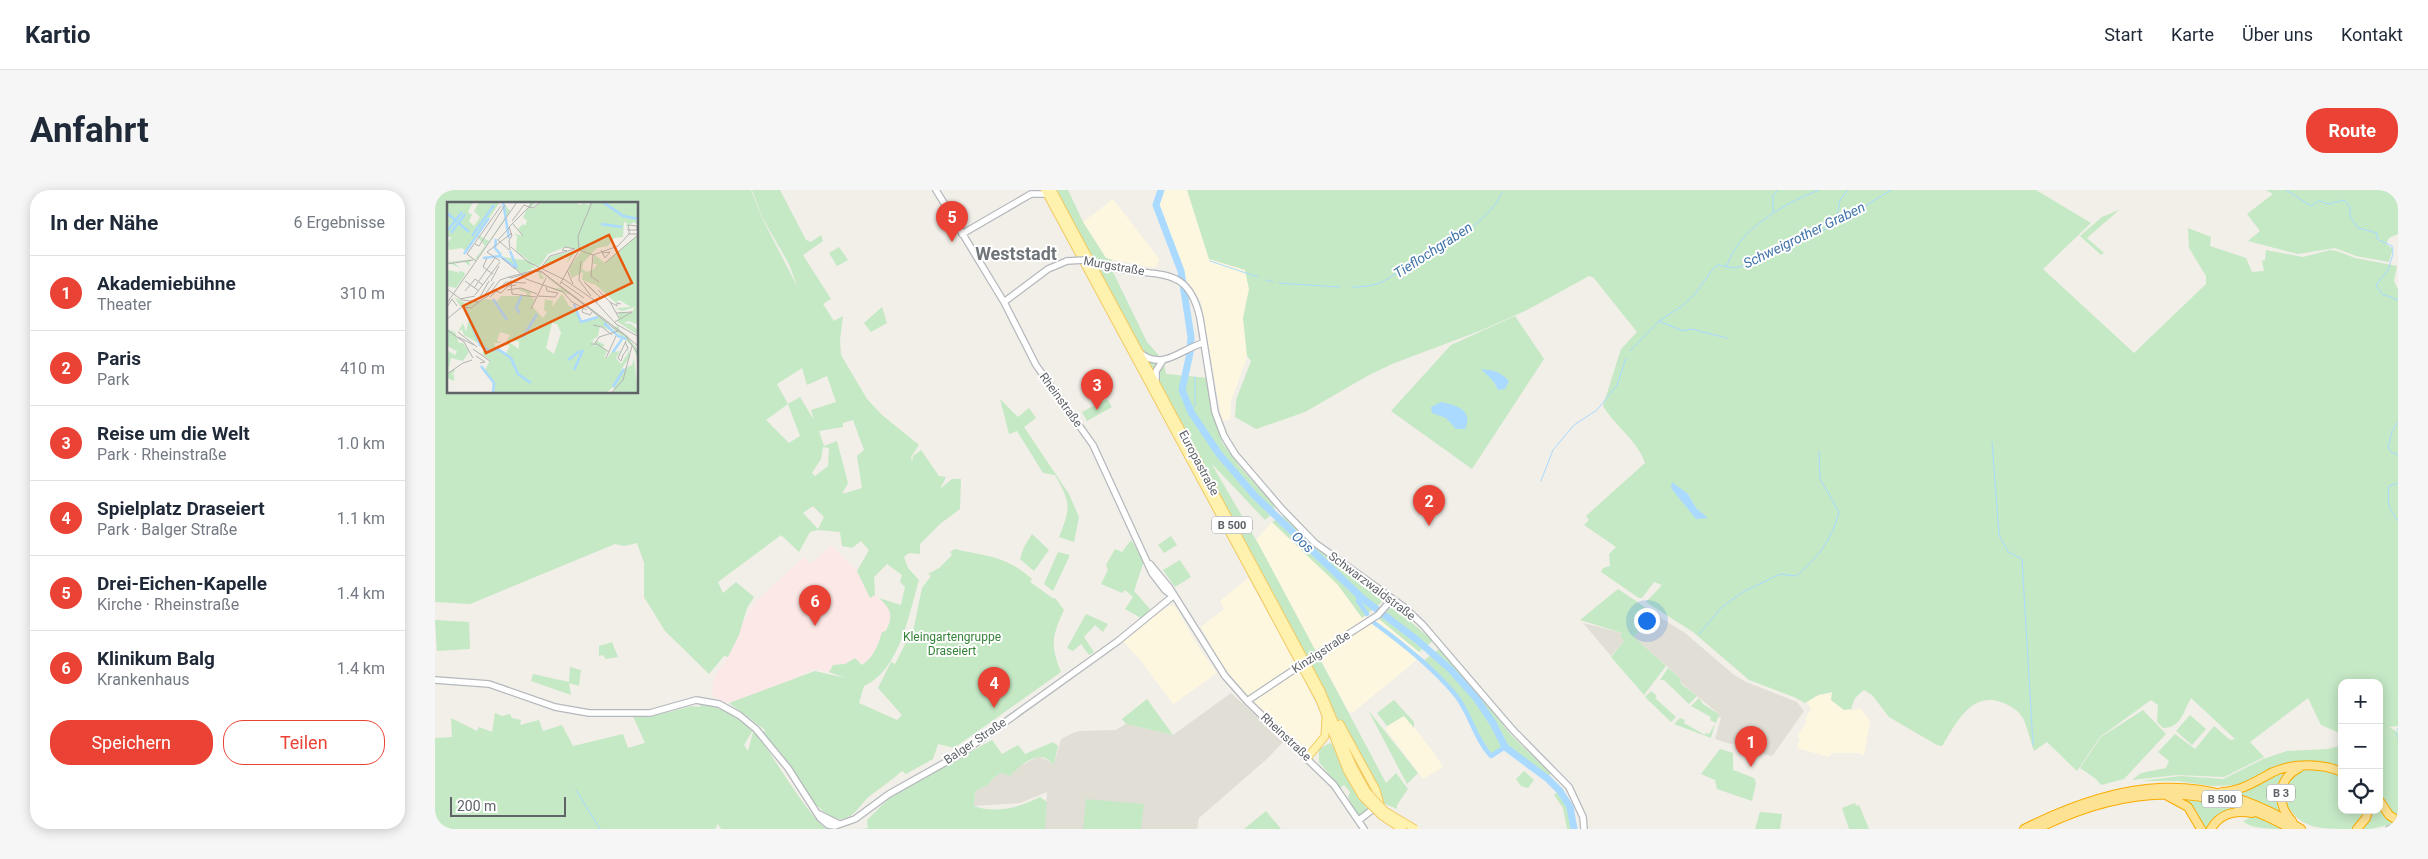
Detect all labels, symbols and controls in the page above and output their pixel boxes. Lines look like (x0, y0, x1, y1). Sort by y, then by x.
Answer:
text: Kartio (25, 21, 91, 49)
text: Start (2104, 24, 2143, 45)
text: Karte (2171, 24, 2214, 45)
text: Über uns (2242, 24, 2313, 45)
text: Kontakt (2341, 24, 2403, 45)
button: Route (2306, 108, 2398, 153)
text: Anfahrt (30, 110, 149, 151)
water label: Schweigrother Graben (1740, 199, 1868, 271)
pin: 5 (936, 201, 968, 242)
inset map (447, 202, 639, 394)
text: In der Nähe (50, 211, 158, 235)
text: 6 Ergebnisse (293, 213, 385, 232)
water label: Tieflochgraben (1391, 219, 1475, 281)
district label: Weststadt (975, 243, 1057, 264)
street label: Murgstraße (1082, 254, 1146, 278)
text: Akademiebühne (97, 272, 236, 295)
text: 1 (61, 284, 71, 303)
text: 310 m (340, 284, 385, 303)
text: Theater (97, 295, 152, 314)
text: Paris (97, 347, 141, 370)
text: 2 (61, 359, 71, 378)
text: 410 m (340, 359, 385, 378)
pin: 3 (1081, 369, 1113, 410)
text: Park (97, 370, 129, 389)
street label: Rheinstraße (1037, 370, 1085, 430)
text: Reise um die Welt (97, 422, 250, 445)
street label: Europastraße (1176, 428, 1222, 498)
text: 3 (61, 434, 71, 453)
text: 1.0 km (337, 434, 385, 453)
text: Park · Rheinstraße (97, 445, 227, 464)
pin: 2 (1413, 485, 1445, 526)
text: Spielplatz Draseiert (97, 497, 265, 520)
text: 4 (61, 509, 71, 528)
text: 1.1 km (337, 509, 385, 528)
road number: B 500 (1212, 516, 1252, 534)
text: Park · Balger Straße (97, 520, 237, 539)
water label: Oos (1289, 528, 1317, 556)
street label: Schwarzwaldstraße (1326, 549, 1418, 623)
text: Drei-Eichen-Kapelle (97, 572, 267, 595)
text: 5 (61, 584, 71, 603)
text: 1.4 km (337, 584, 385, 603)
pin: 6 (799, 585, 831, 626)
text: Kirche · Rheinstraße (97, 595, 239, 614)
your location (1634, 608, 1660, 634)
street label: Kinzigstraße (1289, 628, 1353, 676)
park label: Kleingartengruppe Draseiert (903, 630, 1001, 658)
text: Klinikum Balg (97, 647, 215, 670)
text: 6 (61, 659, 71, 678)
text: 1.4 km (337, 659, 385, 678)
pin: 4 (978, 667, 1010, 708)
text: Krankenhaus (97, 670, 190, 689)
map controls (2338, 679, 2383, 814)
button: + (2338, 679, 2383, 724)
street label: Rheinstraße (1258, 710, 1314, 764)
street label: Balger Straße (941, 715, 1009, 767)
button: Speichern (50, 720, 213, 765)
button: Teilen (223, 720, 385, 765)
button: − (2338, 724, 2383, 769)
pin: 1 (1735, 726, 1767, 767)
button: locate (2338, 769, 2383, 814)
road number: B 3 (2267, 784, 2295, 802)
road number: B 500 (2202, 790, 2242, 808)
scale bar (450, 794, 566, 817)
text: 200 m (457, 798, 496, 814)

